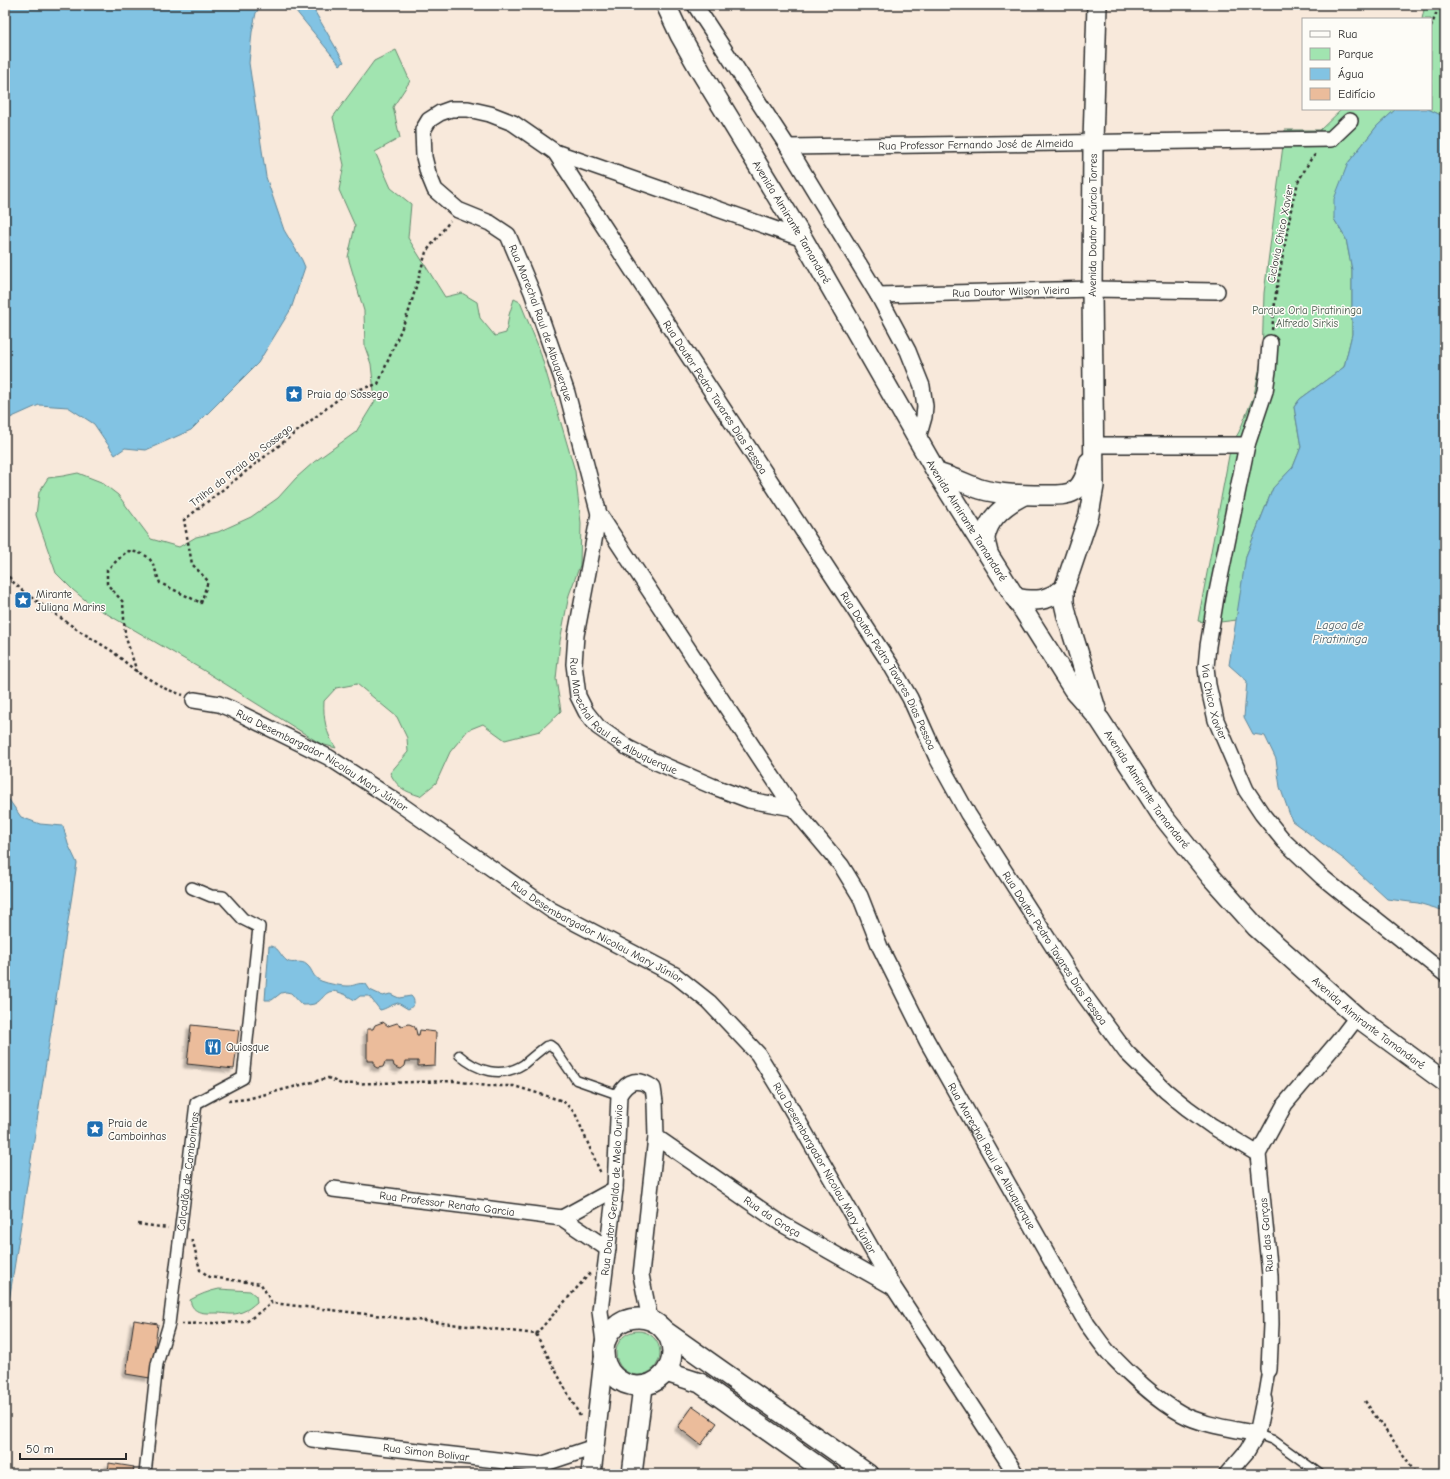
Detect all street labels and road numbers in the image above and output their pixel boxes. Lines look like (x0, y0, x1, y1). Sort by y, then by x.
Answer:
street label: Rua Professor Fernando José de Almeida (878, 137, 1074, 153)
street label: Avenida Doutor Acúrcio Torres (1086, 153, 1100, 297)
street label: Avenida Almirante Tamandaré (750, 158, 833, 286)
street label: Ciclovia Chico Xavier (1265, 184, 1296, 284)
street label: Rua Marechal Raul de Albuquerque (506, 243, 575, 403)
street label: Rua Doutor Wilson Vieira (952, 284, 1070, 300)
street label: Rua Doutor Pedro Tavares Dias Pessoa (660, 318, 770, 477)
street label: Trilha da Praia do Sossego (187, 421, 295, 510)
street label: Avenida Almirante Tamandaré (924, 457, 1010, 584)
street label: Rua Doutor Pedro Tavares Dias Pessoa (837, 589, 939, 752)
street label: Rua Marechal Raul de Albuquerque (567, 657, 680, 777)
street label: Via Chico Xavier (1199, 663, 1230, 743)
street label: Rua Desembargador Nicolau Mary Júnior (234, 707, 411, 815)
street label: Avenida Almirante Tamandaré (1101, 728, 1192, 852)
street label: Rua Doutor Pedro Tavares Dias Pessoa (1000, 869, 1110, 1028)
street label: Rua Desembargador Nicolau Mary Júnior (509, 878, 686, 986)
street label: Avenida Almirante Tamandaré (1309, 974, 1428, 1072)
street label: Rua Desembargador Nicolau Mary Júnior (770, 1080, 879, 1257)
street label: Rua Marechal Raul de Albuquerque (945, 1081, 1038, 1232)
street label: Rua Doutor Geraldo de Melo Ourivio (598, 1104, 626, 1276)
street label: Calçadão de Camboinhas (174, 1111, 202, 1232)
street label: Rua Professor Renato Garcia (379, 1189, 515, 1219)
street label: Rua da Graça (741, 1194, 803, 1240)
street label: Rua das Garças (1257, 1197, 1276, 1273)
street label: Rua Simon Bolivar (382, 1441, 471, 1464)

